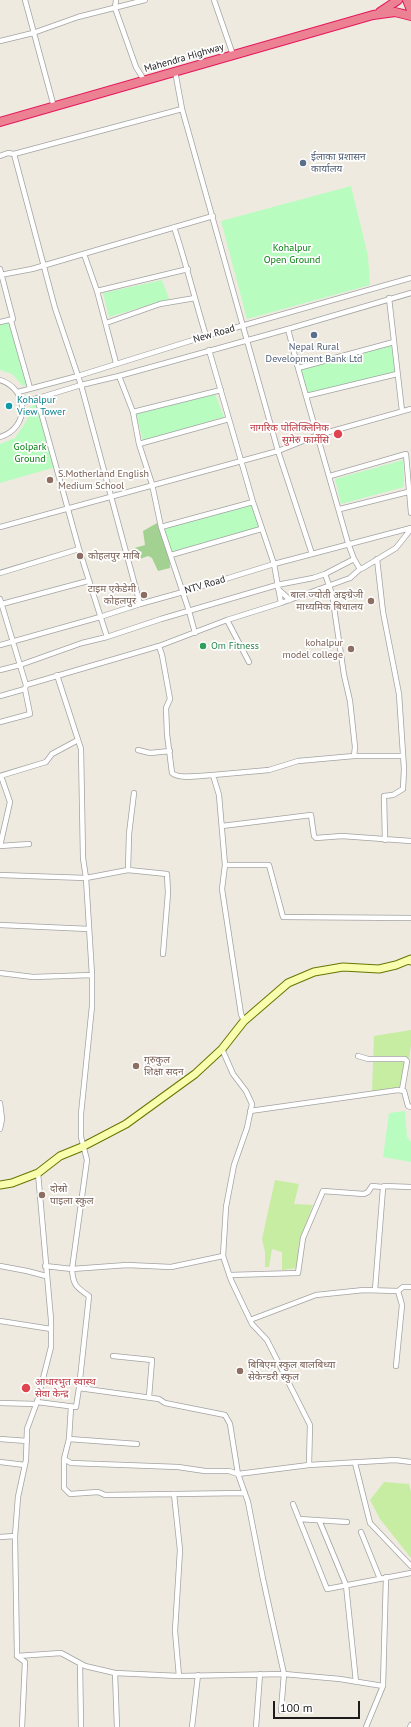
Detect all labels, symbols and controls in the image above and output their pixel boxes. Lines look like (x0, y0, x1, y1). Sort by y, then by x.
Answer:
street label: Mahendra Highway (143, 41, 225, 75)
place label: ईलाका प्रशासन कार्यालय (311, 151, 366, 174)
marker: ईलाका प्रशासन कार्यालय (298, 158, 308, 168)
park label: Kohalpur Open Ground (264, 242, 320, 266)
street label: New Road (192, 322, 236, 346)
marker: Nepal Rural Development Bank Ltd (309, 330, 319, 340)
place label: Nepal Rural Development Bank Ltd (266, 341, 362, 364)
place label: Kohalpur View Tower (17, 394, 66, 418)
marker: Kohalpur View Tower (4, 401, 14, 411)
place label: नागरिक पोलिक्लिनिक सुमेरु फार्मेसि (250, 422, 329, 446)
marker: नागरिक पोलिक्लिनिक सुमेरु फार्मेसि (332, 428, 344, 440)
park label: Golpark Ground (14, 441, 46, 464)
place label: S.Motherland English Medium School (58, 468, 149, 492)
marker: S.Motherland English Medium School (45, 475, 55, 485)
place label: कोहलपुर माबि (88, 550, 140, 562)
marker: कोहलपुर माबि (75, 551, 85, 561)
street label: NTV Road (183, 573, 227, 597)
place label: टाइम एकेडेमी कोहलपुर (88, 583, 136, 606)
place label: बाल ज्योती अङ्ग्रेजी माध्यमिक बिधालय (291, 589, 363, 612)
marker: टाइम एकेडेमी कोहलपुर (139, 590, 149, 600)
marker: बाल ज्योती अङ्ग्रेजी माध्यमिक बिधालय (366, 596, 376, 606)
place label: kohalpur model college (283, 637, 343, 660)
place label: Om Fitness (211, 640, 259, 652)
marker: Om Fitness (198, 641, 208, 651)
marker: kohalpur model college (346, 644, 356, 654)
place label: गुरुकुल शिक्षा सदन (144, 1054, 183, 1078)
marker: गुरुकुल शिक्षा सदन (131, 1061, 141, 1071)
place label: दोस्रो पाइला स्कुल (50, 1183, 94, 1206)
marker: दोस्रो पाइला स्कुल (37, 1190, 47, 1200)
place label: बिबिएम स्कुल बालबिध्या सेकेन्डरी स्कुल (248, 1359, 335, 1382)
marker: बिबिएम स्कुल बालबिध्या सेकेन्डरी स्कुल (235, 1366, 245, 1376)
place label: आधारभुत स्वास्थ सेवा केन्द्र (35, 1376, 96, 1400)
marker: आधारभुत स्वास्थ सेवा केन्द्र (20, 1382, 32, 1394)
scale bar (275, 1693, 362, 1719)
text: 100 m (280, 1700, 313, 1715)

